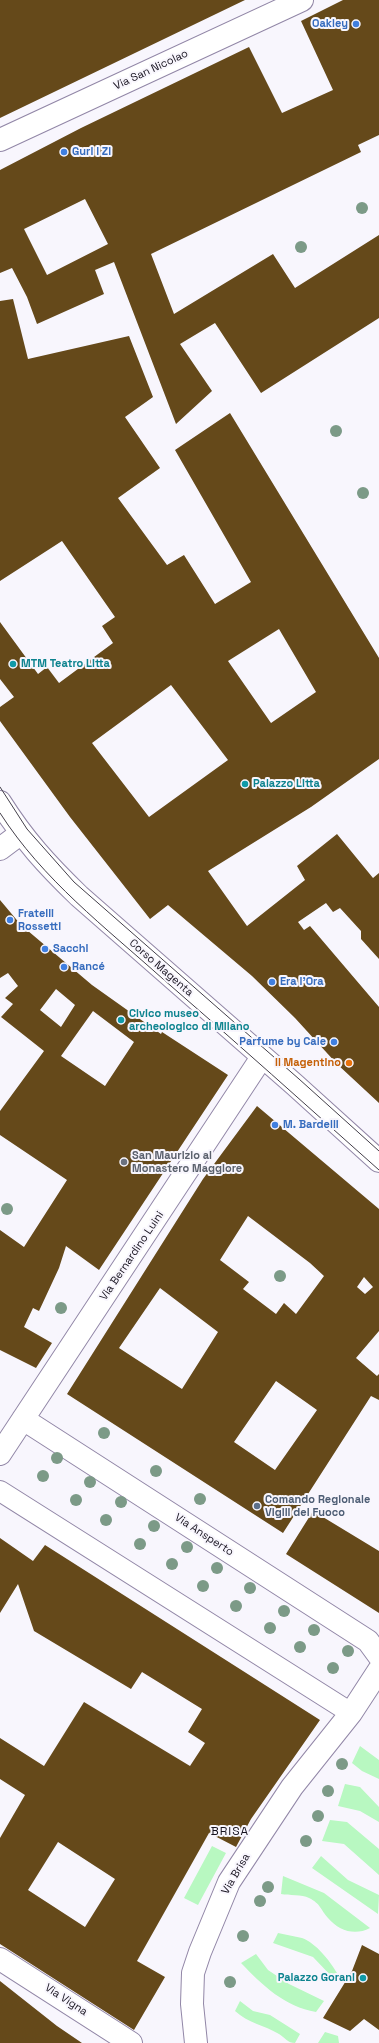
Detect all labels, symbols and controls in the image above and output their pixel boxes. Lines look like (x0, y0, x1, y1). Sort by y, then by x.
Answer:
place label: Oakley (312, 17, 348, 31)
marker: Oakley (351, 19, 361, 29)
street label: Via San Nicolao (112, 47, 190, 93)
place label: Guri I Zi (72, 145, 111, 159)
marker: Guri I Zi (59, 147, 69, 157)
place label: MTM Teatro Litta (21, 657, 110, 671)
marker: MTM Teatro Litta (8, 659, 18, 669)
place label: Palazzo Litta (253, 777, 320, 791)
marker: Palazzo Litta (240, 779, 250, 789)
place label: Fratelli Rossetti (18, 907, 61, 933)
marker: Fratelli Rossetti (5, 915, 15, 925)
street label: Corso Magenta (126, 937, 196, 999)
place label: Sacchi (53, 942, 89, 956)
marker: Sacchi (40, 944, 50, 954)
place label: Rancé (72, 960, 105, 974)
marker: Rancé (59, 962, 69, 972)
place label: Era l'Ora (280, 975, 324, 989)
marker: Era l'Ora (267, 977, 277, 987)
place label: Civico museo archeologico di Milano (129, 1007, 250, 1033)
marker: Civico museo archeologico di Milano (116, 1015, 126, 1025)
place label: Parfume by Cale (239, 1035, 326, 1049)
marker: Parfume by Cale (329, 1037, 339, 1047)
place label: Il Magentino (275, 1056, 341, 1070)
marker: Il Magentino (344, 1058, 354, 1068)
place label: M. Bardelli (283, 1118, 339, 1132)
marker: M. Bardelli (270, 1120, 280, 1130)
place label: San Maurizio al Monastero Maggiore (132, 1149, 242, 1175)
marker: San Maurizio al Monastero Maggiore (119, 1157, 129, 1167)
street label: Via Bernardino Luini (97, 1209, 167, 1303)
place label: Comando Regionale Vigili del Fuoco (265, 1493, 370, 1519)
marker: Comando Regionale Vigili del Fuoco (252, 1501, 262, 1511)
street label: Via Ansperto (172, 1511, 236, 1559)
district label: BRISA (211, 1825, 249, 1839)
street label: Via Brisa (219, 1851, 253, 1897)
place label: Palazzo Gorani (278, 1971, 355, 1985)
marker: Palazzo Gorani (358, 1973, 368, 1983)
street label: Via Vigna (42, 1981, 90, 2019)

